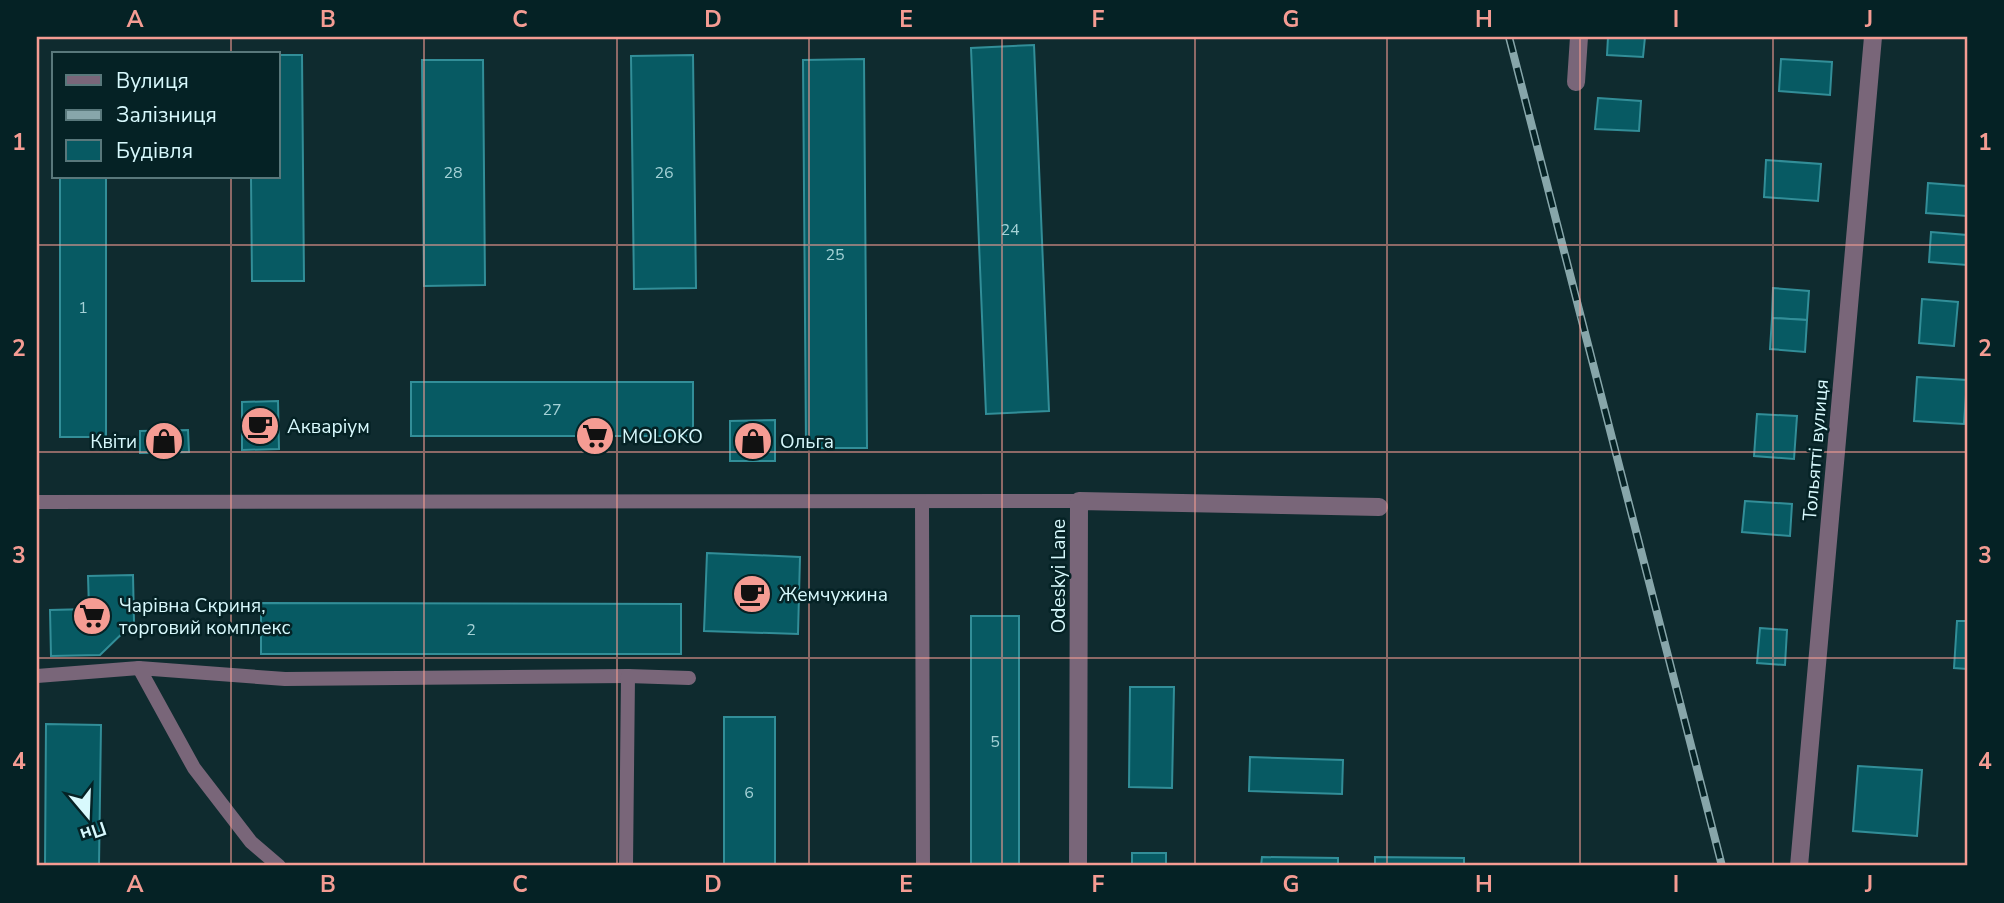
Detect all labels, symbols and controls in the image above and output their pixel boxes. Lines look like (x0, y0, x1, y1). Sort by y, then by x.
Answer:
text: A (126, 4, 144, 35)
text: B (320, 4, 336, 35)
text: C (512, 4, 528, 35)
text: D (704, 4, 722, 35)
text: E (899, 4, 913, 35)
text: F (1092, 4, 1105, 35)
text: G (1283, 4, 1299, 35)
text: H (1475, 4, 1493, 35)
text: I (1673, 4, 1679, 35)
text: J (1864, 4, 1873, 35)
legend (52, 52, 280, 178)
text: Вулиця (116, 67, 189, 95)
text: Залізниця (116, 101, 217, 129)
text: 1 (12, 127, 26, 158)
text: 1 (1978, 127, 1992, 158)
text: Будівля (116, 137, 193, 165)
house number: 28 (443, 162, 463, 184)
house number: 26 (654, 162, 674, 184)
house number: 24 (1000, 219, 1020, 241)
house number: 25 (825, 244, 845, 266)
house number: 1 (78, 297, 88, 319)
text: 2 (12, 333, 26, 364)
text: 2 (1978, 333, 1992, 364)
street label: Тольятті вулиця (1797, 378, 1835, 522)
house number: 27 (542, 399, 562, 421)
cafe icon: Акваріум (239, 405, 281, 447)
place label: Акваріум (287, 414, 370, 440)
supermarket icon: MOLOKO (574, 415, 616, 457)
shop icon: Квіти (143, 420, 185, 462)
shop icon: Ольга (732, 420, 774, 462)
place label: MOLOKO (622, 424, 703, 450)
place label: Квіти (90, 429, 137, 455)
place label: Ольга (780, 429, 834, 455)
street label: Odeskyi Lane (1046, 519, 1072, 633)
text: 3 (12, 540, 26, 571)
text: 3 (1978, 540, 1992, 571)
cafe icon: Жемчужина (731, 573, 773, 615)
place label: Жемчужина (779, 582, 888, 608)
place label: Чарівна Скриня, торговий комплекс (119, 593, 290, 641)
supermarket icon: Чарівна Скриня, торговий комплекс (71, 595, 113, 637)
house number: 2 (466, 619, 476, 641)
house number: 5 (990, 731, 1000, 753)
text: 4 (12, 746, 26, 777)
text: 4 (1978, 746, 1992, 777)
north arrow (52, 780, 122, 850)
house number: 6 (744, 782, 754, 804)
text: Пн (77, 815, 110, 848)
text: A (126, 869, 144, 900)
text: B (320, 869, 336, 900)
text: C (512, 869, 528, 900)
text: D (704, 869, 722, 900)
text: E (899, 869, 913, 900)
text: F (1092, 869, 1105, 900)
text: G (1283, 869, 1299, 900)
text: H (1475, 869, 1493, 900)
text: I (1673, 869, 1679, 900)
text: J (1864, 869, 1873, 900)

